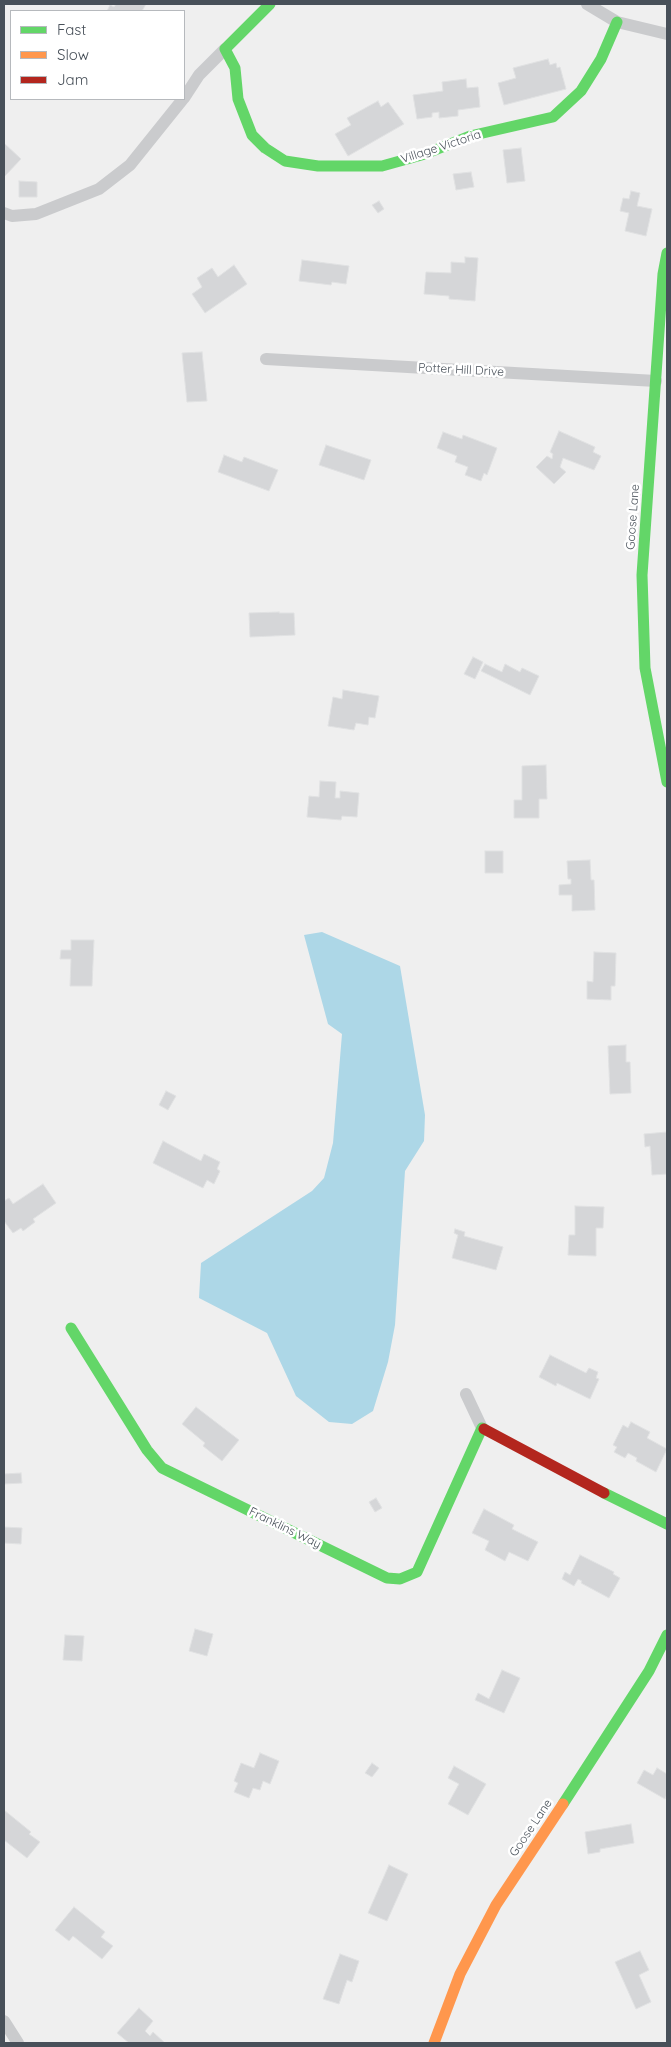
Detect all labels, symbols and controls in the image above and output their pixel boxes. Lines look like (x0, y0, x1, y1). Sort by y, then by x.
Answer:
legend (10, 10, 185, 100)
text: Fast (57, 20, 86, 39)
text: Slow (57, 45, 89, 64)
text: Jam (57, 70, 88, 89)
street label: Village Victoria (399, 127, 483, 167)
street label: Potter Hill Drive (418, 361, 504, 379)
street label: Goose Lane (624, 484, 642, 550)
street label: Franklins Way (247, 1504, 323, 1552)
street label: Goose Lane (507, 1797, 555, 1859)

